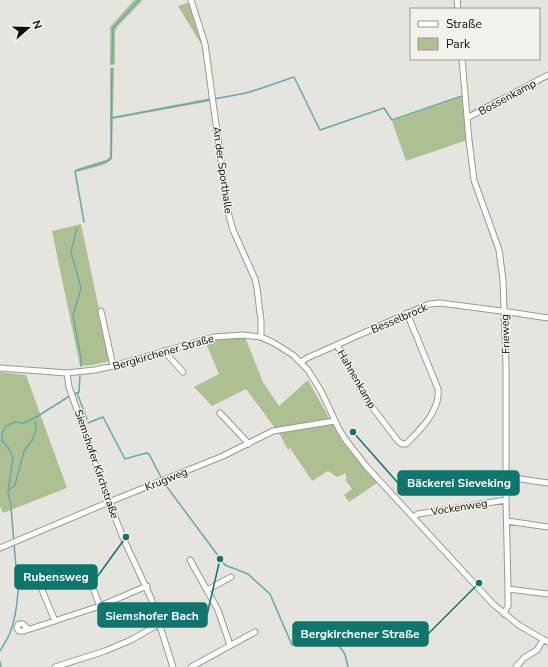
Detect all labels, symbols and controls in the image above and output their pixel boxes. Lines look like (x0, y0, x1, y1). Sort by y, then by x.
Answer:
north arrow (8, 8, 48, 48)
legend (410, 8, 540, 60)
text: Straße (446, 16, 482, 32)
text: N (28, 18, 45, 31)
text: Park (446, 36, 471, 52)
street label: Bossenkamp (476, 76, 539, 119)
street label: An der Sporthalle (209, 126, 236, 215)
street label: Besselbrock (369, 300, 430, 337)
street label: Frieweg (497, 314, 514, 354)
street label: Bergkirchener Straße (111, 331, 216, 374)
street label: Hahnenkamp (334, 347, 380, 412)
street label: Siemshofer Kirchstraße (71, 408, 122, 521)
street label: Krugweg (143, 464, 190, 495)
callout: Bäckerei Sieveking (398, 471, 519, 495)
text: Bäckerei Sieveking (407, 475, 511, 491)
street label: Vockenweg (429, 496, 488, 520)
callout: Rubensweg (15, 565, 97, 589)
text: Rubensweg (23, 569, 89, 585)
callout: Siemshofer Bach (98, 603, 207, 627)
text: Siemshofer Bach (105, 608, 199, 624)
callout: Bergkirchener Straße (293, 622, 428, 646)
text: Bergkirchener Straße (300, 626, 420, 642)

